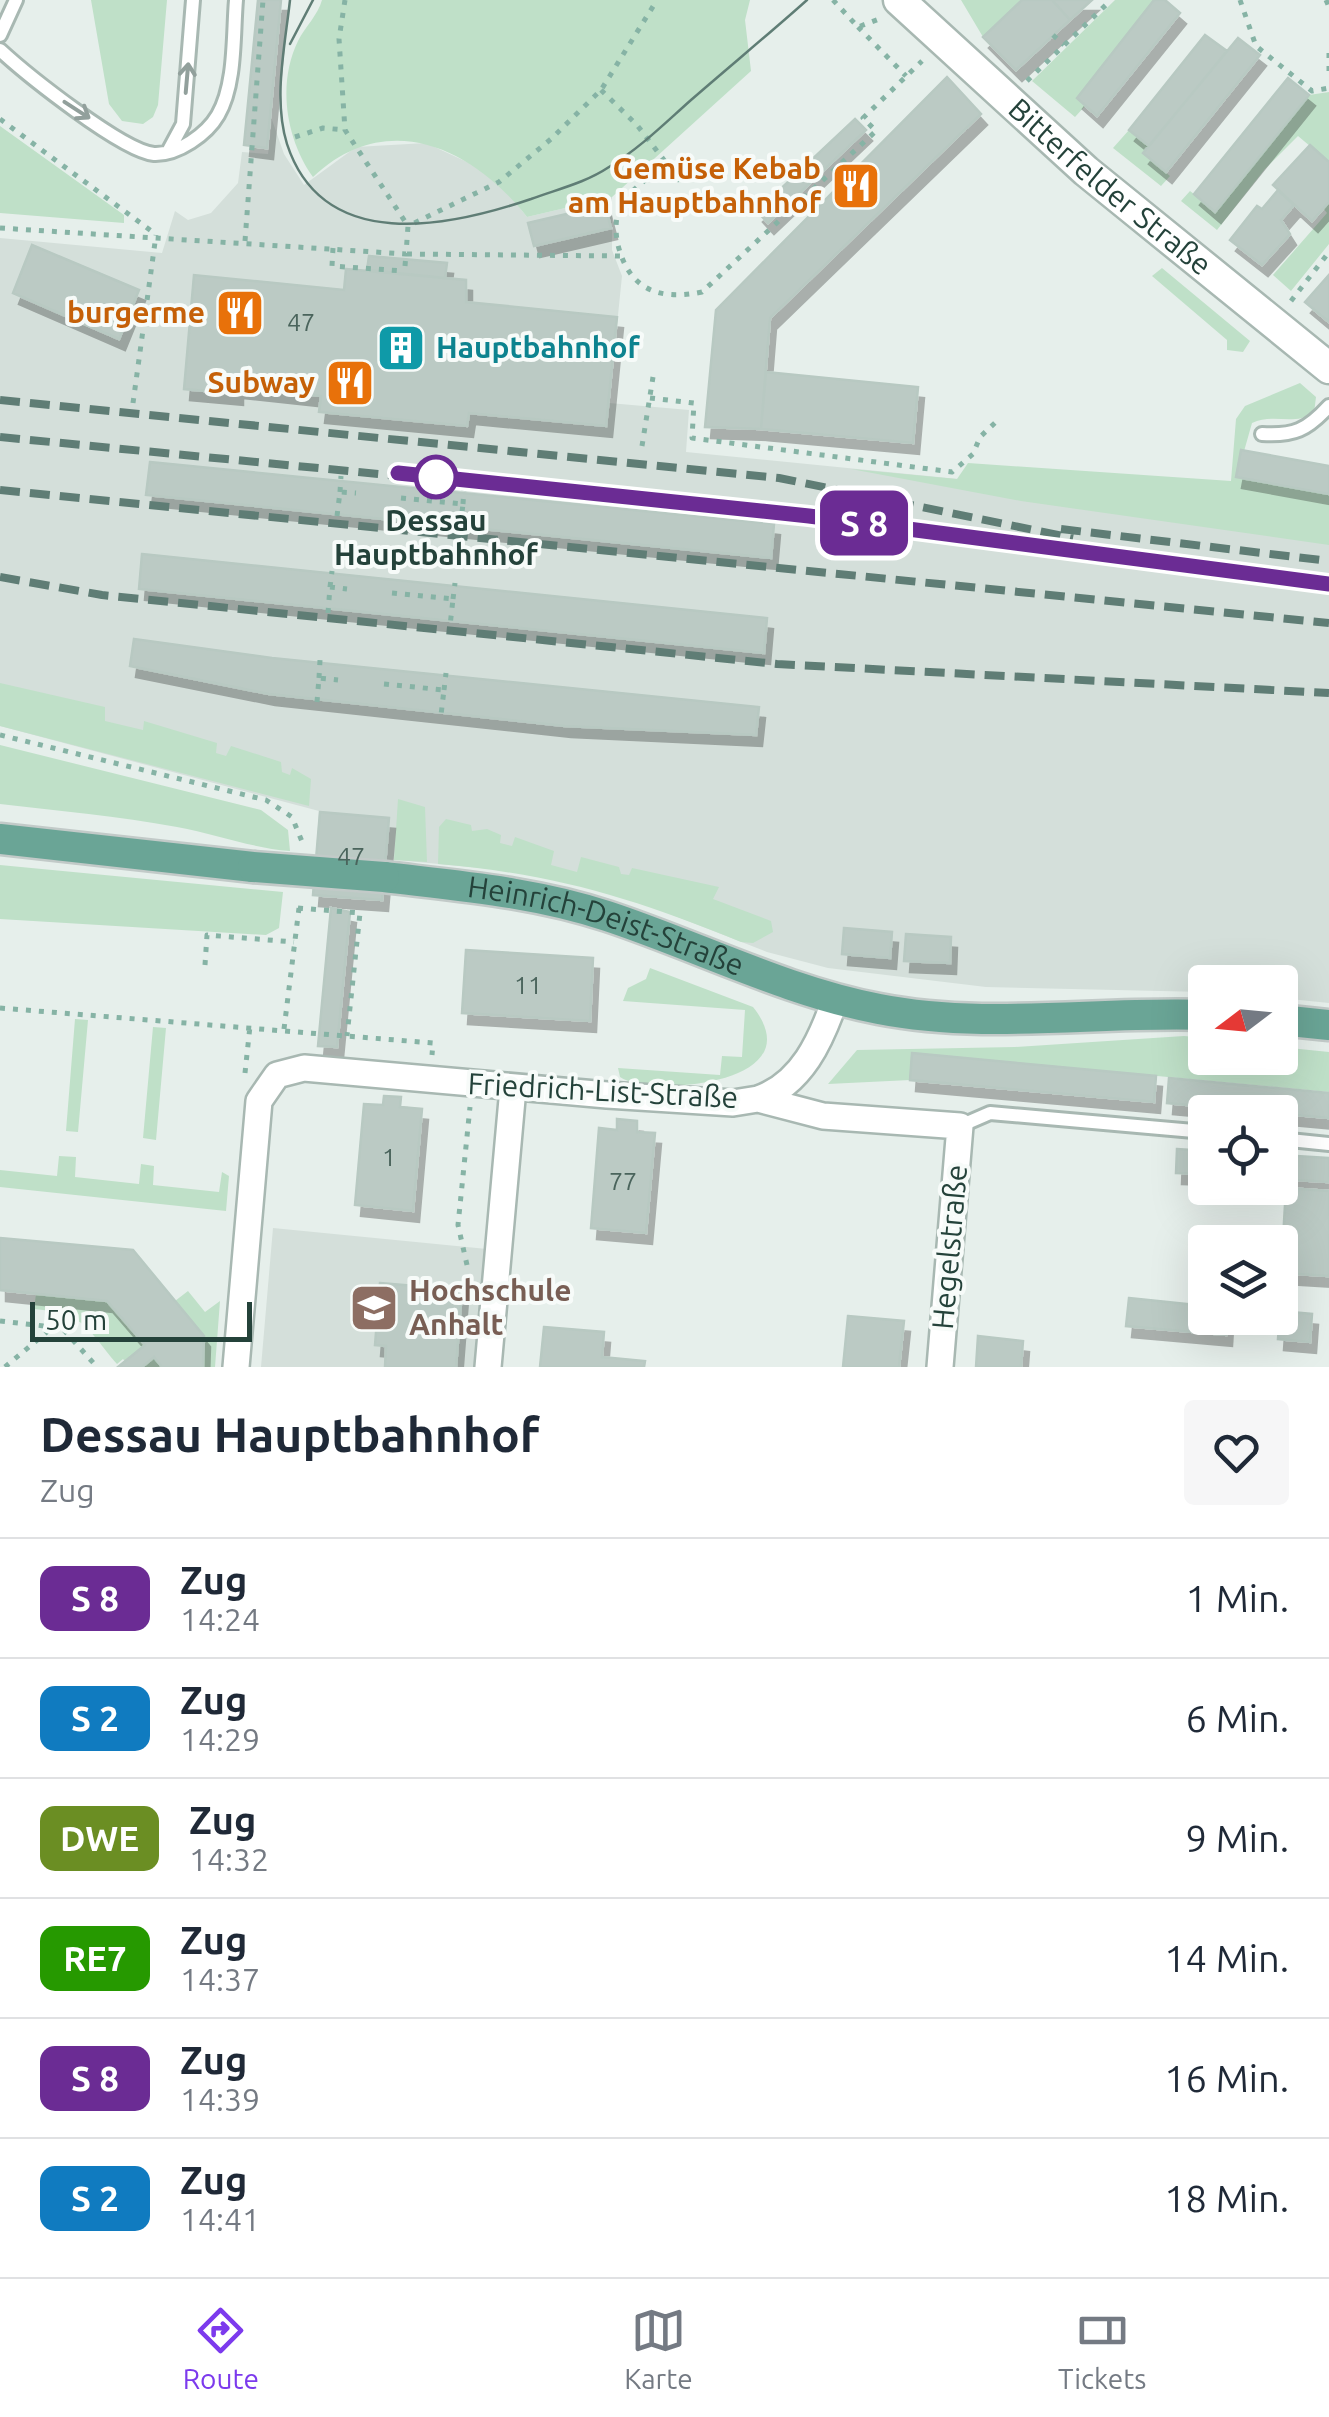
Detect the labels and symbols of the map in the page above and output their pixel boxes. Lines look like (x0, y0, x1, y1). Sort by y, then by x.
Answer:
one-way arrow (177, 62, 196, 95)
street label: Bitterfelder Straße (1002, 91, 1219, 282)
one-way arrow (62, 99, 91, 120)
place label: Gemüse Kebab am Hauptbahnhof (568, 151, 822, 219)
restaurant icon: Gemüse Kebab am Hauptbahnhof (830, 160, 882, 212)
restaurant icon: burgerme (214, 287, 266, 339)
place label: burgerme (67, 295, 205, 329)
house number: 47 (287, 308, 315, 336)
building icon: Hauptbahnhof (375, 322, 427, 374)
place label: Hauptbahnhof (436, 330, 640, 364)
restaurant icon: Subway (324, 357, 376, 409)
place label: Subway (208, 365, 315, 399)
marker: Dessau Hauptbahnhof (415, 456, 457, 498)
line badge: S 8 (806, 490, 922, 556)
place label: Dessau Hauptbahnhof (334, 503, 539, 571)
house number: 47 (337, 842, 365, 870)
street label: Heinrich-Deist-Straße (466, 869, 749, 982)
north arrow (1188, 965, 1298, 1075)
house number: 11 (514, 971, 542, 999)
street label: Friedrich-List-Straße (467, 1066, 739, 1114)
house number: 1 (382, 1143, 396, 1171)
street label: Hegelstraße (925, 1163, 973, 1331)
house number: 77 (609, 1167, 637, 1195)
place label: Hochschule Anhalt (409, 1273, 571, 1341)
school or university icon: Hochschule Anhalt (348, 1282, 400, 1334)
scale bar (30, 1297, 252, 1342)

